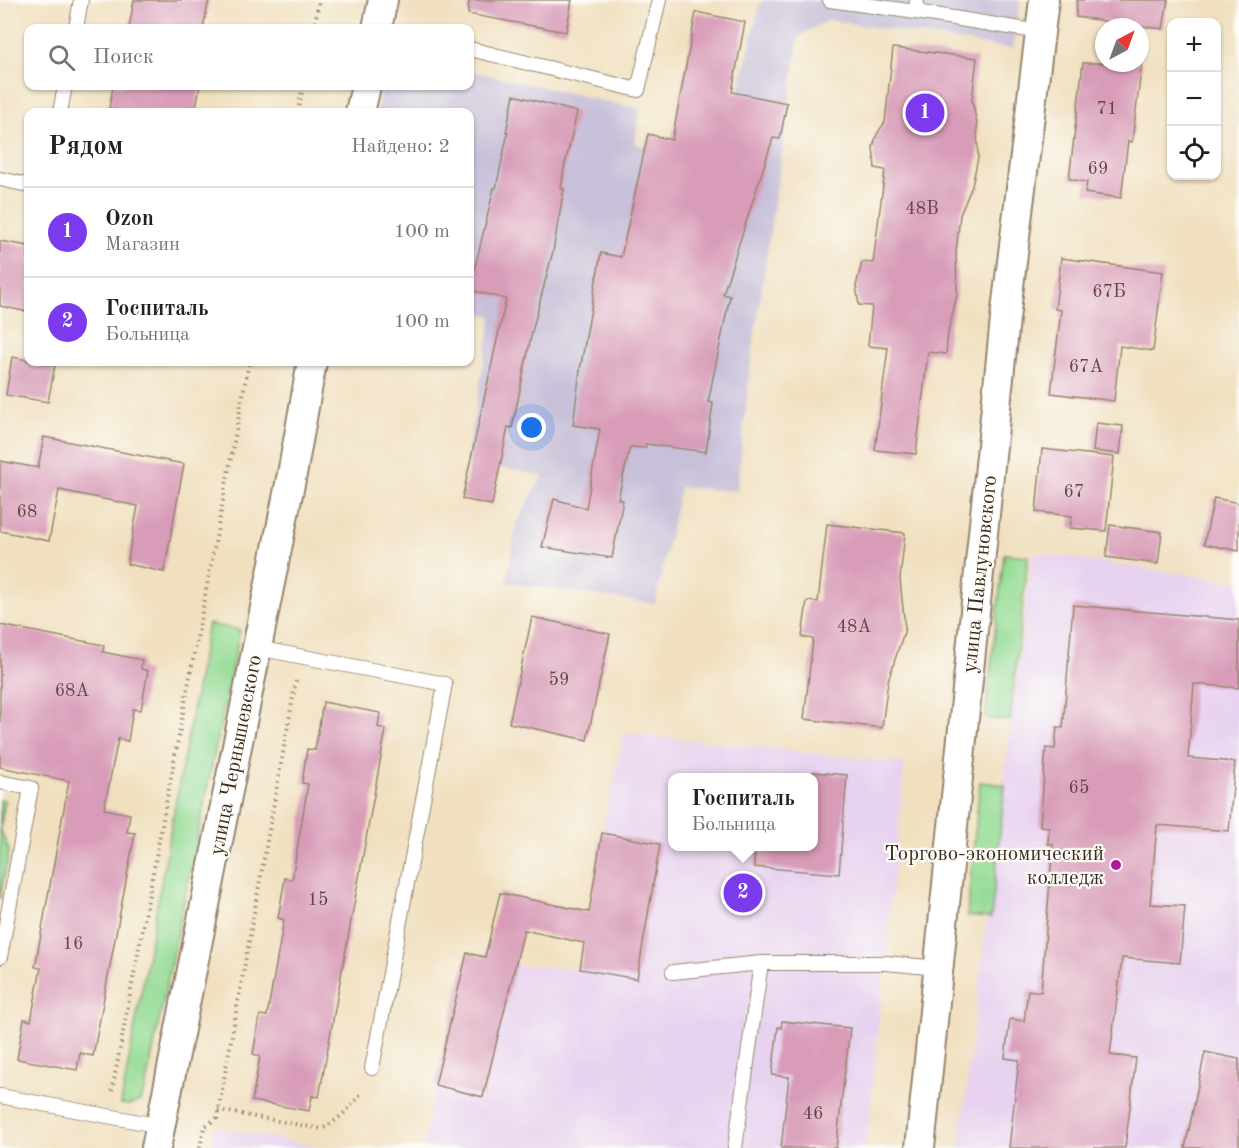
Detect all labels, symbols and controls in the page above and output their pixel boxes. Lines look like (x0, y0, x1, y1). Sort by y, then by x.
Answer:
north arrow (1095, 18, 1149, 72)
map controls (1167, 18, 1221, 180)
button: + (1167, 18, 1221, 72)
search box (24, 24, 474, 90)
icon: search (45, 41, 78, 74)
text: Поиск (93, 46, 154, 68)
button: − (1167, 72, 1221, 126)
pin: 1 (906, 90, 944, 136)
house number: 71 (1097, 100, 1117, 118)
button: locate (1167, 126, 1221, 180)
text: Рядом (48, 134, 123, 160)
text: Найдено: 2 (351, 137, 450, 157)
house number: 69 (1088, 160, 1108, 178)
house number: 48В (905, 200, 939, 218)
text: Ozon (105, 208, 154, 230)
text: 1 (62, 222, 73, 242)
text: 100 m (394, 222, 450, 242)
text: Магазин (105, 235, 180, 255)
house number: 67Б (1092, 283, 1126, 301)
text: Госпиталь (105, 298, 209, 320)
text: 2 (62, 312, 73, 332)
text: 100 m (394, 312, 450, 332)
text: Больница (105, 325, 190, 345)
house number: 67А (1069, 358, 1104, 376)
your location (517, 413, 546, 442)
street label: улица Павлуновского (960, 474, 1001, 674)
house number: 67 (1064, 483, 1084, 501)
house number: 68 (17, 503, 37, 521)
house number: 48А (837, 618, 872, 636)
street label: улица Чернышевского (207, 653, 266, 857)
house number: 59 (549, 671, 569, 689)
house number: 68А (55, 682, 90, 700)
popup (668, 773, 818, 851)
house number: 65 (1069, 779, 1089, 797)
text: Госпиталь (691, 788, 795, 810)
text: Больница (691, 815, 776, 835)
place label: Торгово-экономический колледж (884, 844, 1104, 889)
marker: Торгово-экономический колледж (1109, 858, 1123, 872)
pin: 2 (724, 870, 762, 916)
house number: 15 (308, 891, 328, 909)
house number: 16 (63, 935, 83, 953)
house number: 46 (803, 1105, 823, 1123)

